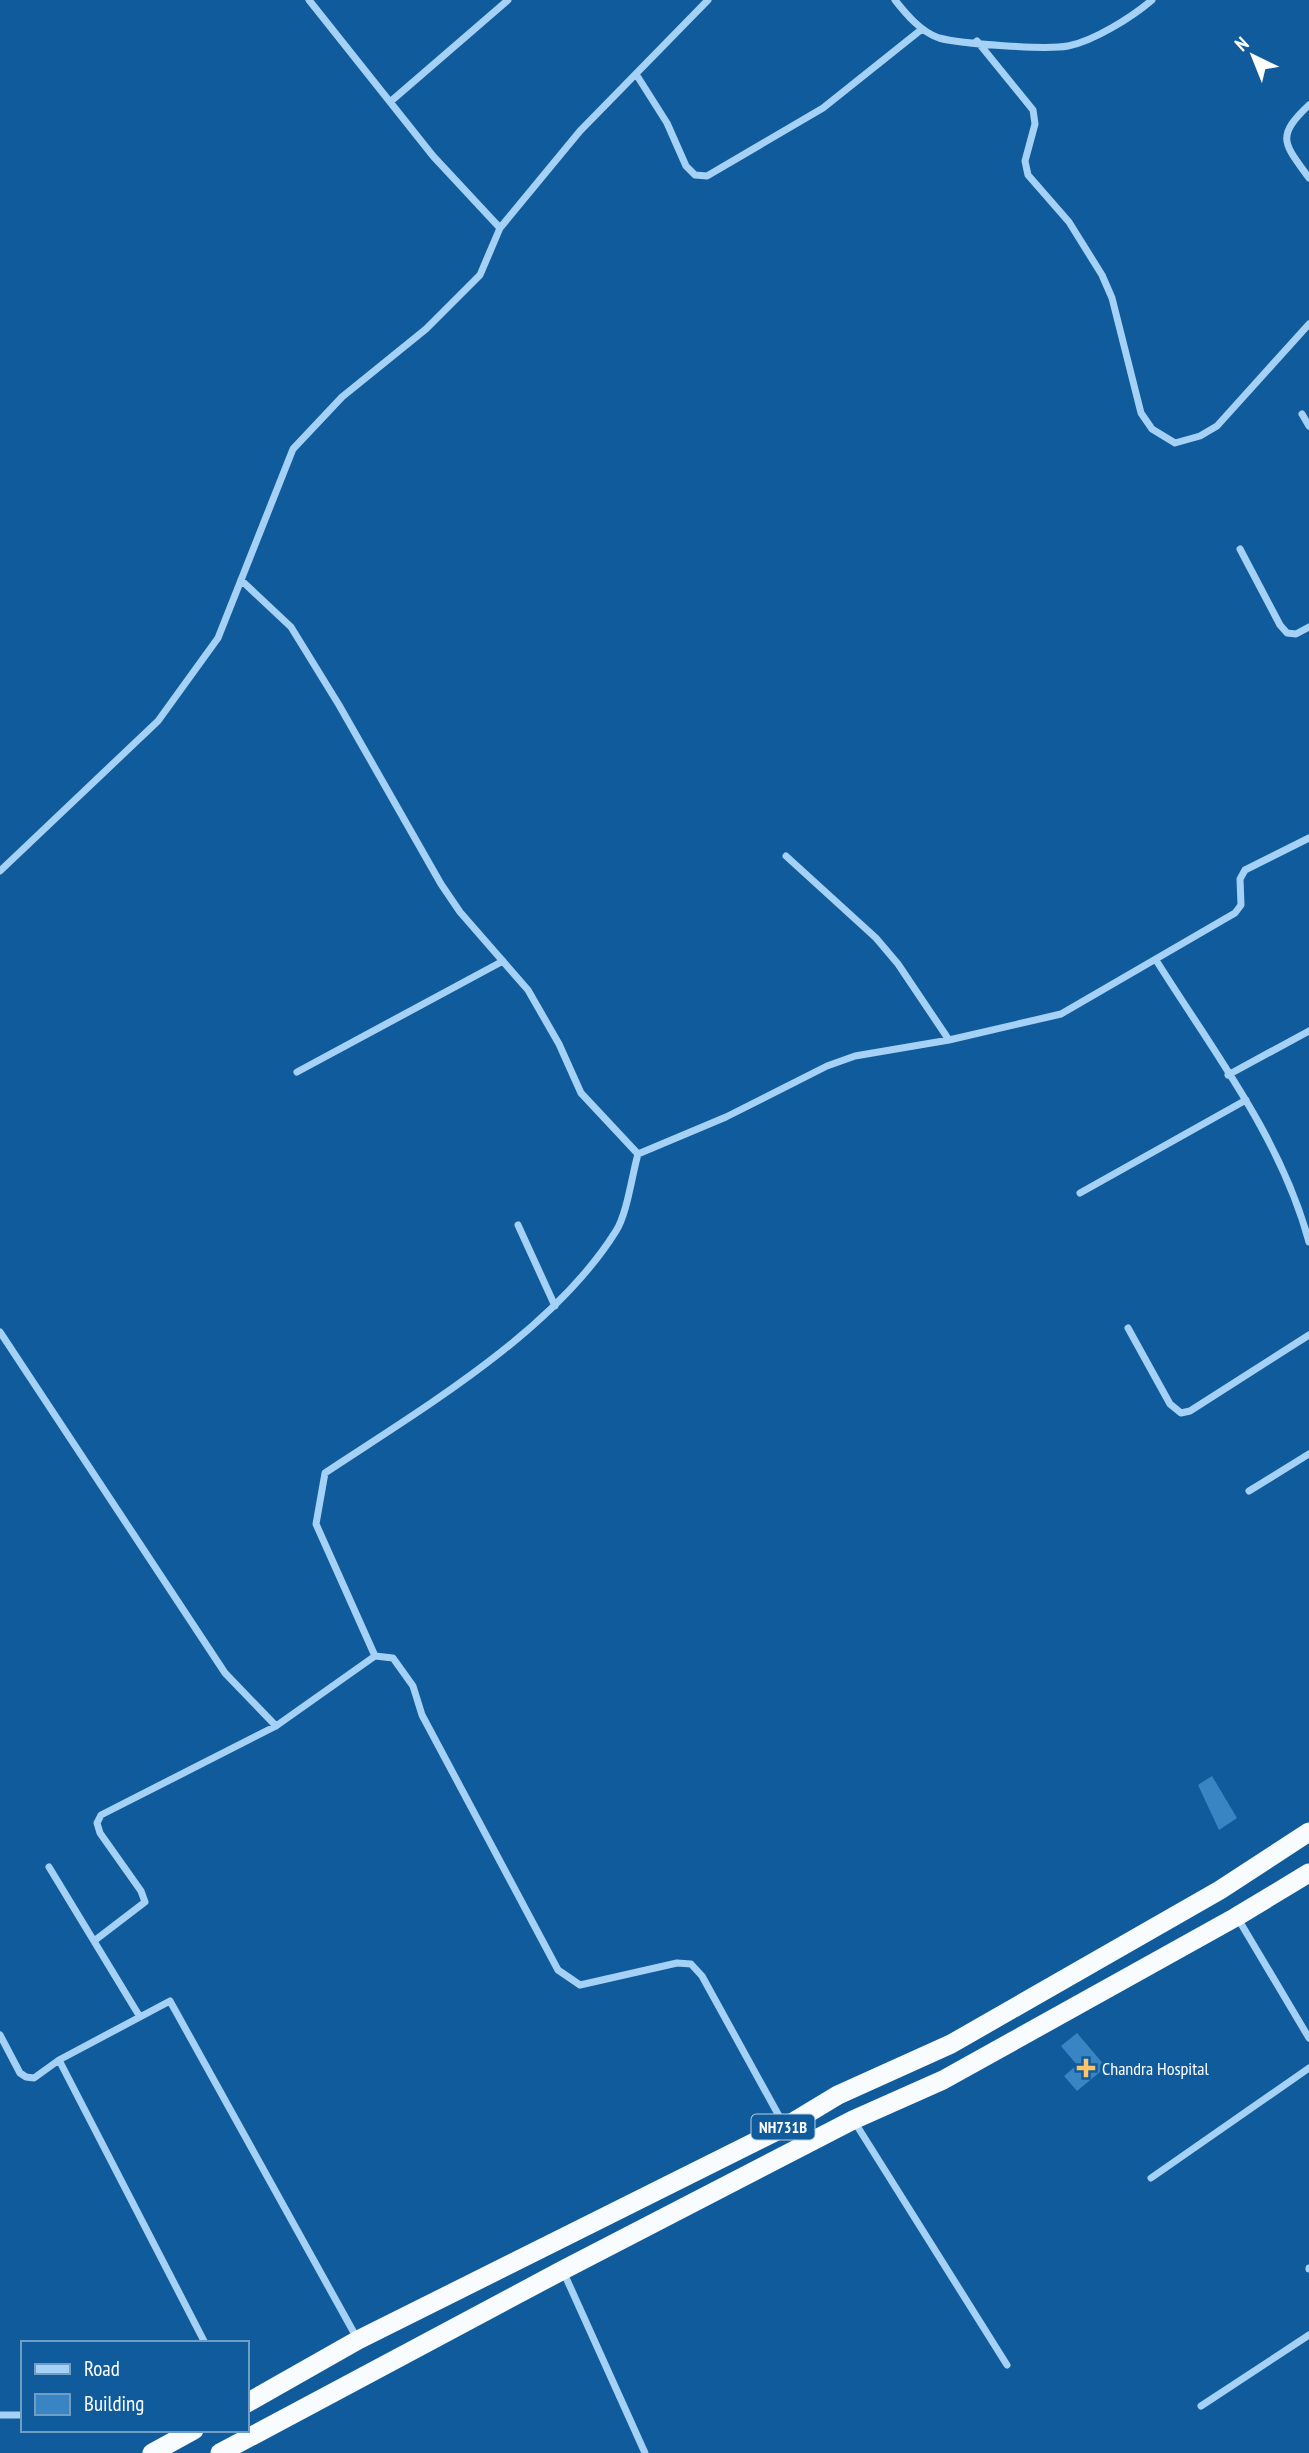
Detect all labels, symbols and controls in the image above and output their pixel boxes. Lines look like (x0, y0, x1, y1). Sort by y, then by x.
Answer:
north arrow (1218, 21, 1288, 91)
text: N (1229, 31, 1253, 56)
place label: Chandra Hospital (1102, 2057, 1209, 2080)
marker: Chandra Hospital (1076, 2058, 1096, 2078)
road number: NH731B (752, 2114, 814, 2140)
legend (21, 2341, 248, 2432)
text: Road (84, 2355, 120, 2382)
text: Building (84, 2390, 144, 2417)

